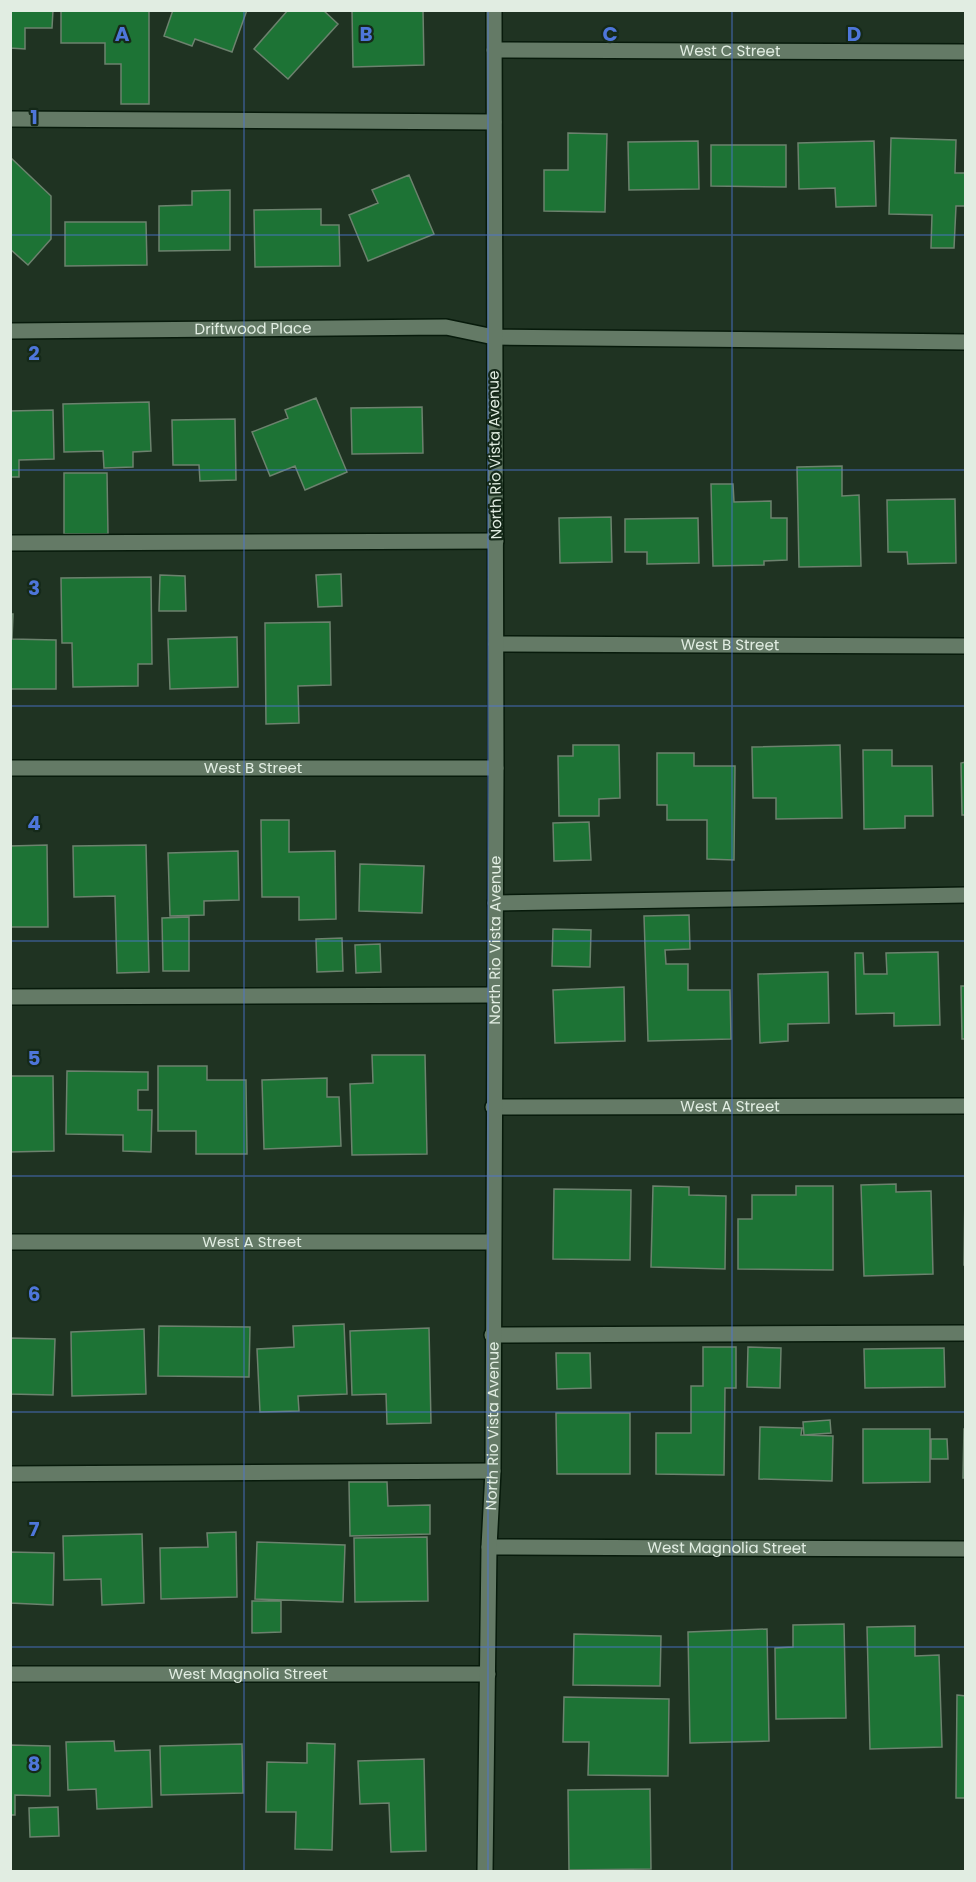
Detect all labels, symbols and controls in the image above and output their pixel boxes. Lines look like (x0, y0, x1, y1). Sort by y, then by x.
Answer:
text: A (115, 20, 130, 48)
text: B (359, 20, 373, 48)
text: C (602, 20, 618, 48)
text: D (847, 20, 861, 48)
street label: West C Street (680, 40, 780, 61)
text: 1 (30, 103, 38, 131)
street label: Driftwood Place (194, 317, 312, 339)
text: 2 (28, 339, 40, 367)
street label: North Rio Vista Avenue (483, 370, 506, 540)
text: 3 (28, 574, 40, 602)
street label: West B Street (681, 634, 779, 655)
street label: West B Street (204, 757, 302, 778)
text: 4 (27, 809, 41, 837)
street label: North Rio Vista Avenue (484, 856, 506, 1025)
text: 5 (28, 1044, 41, 1072)
street label: West A Street (680, 1095, 780, 1117)
street label: West A Street (202, 1231, 302, 1252)
text: 6 (28, 1280, 40, 1308)
street label: North Rio Vista Avenue (480, 1342, 504, 1511)
text: 7 (29, 1515, 40, 1543)
street label: West Magnolia Street (647, 1537, 807, 1558)
street label: West Magnolia Street (168, 1663, 328, 1684)
text: 8 (28, 1750, 40, 1778)

